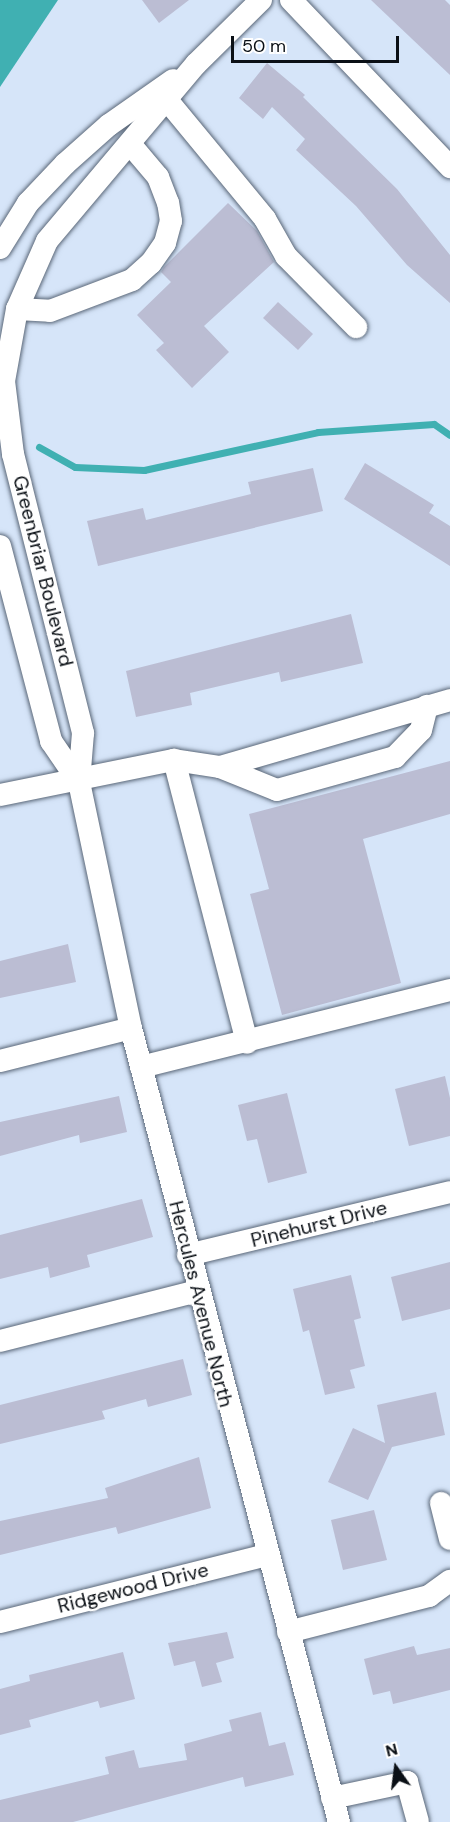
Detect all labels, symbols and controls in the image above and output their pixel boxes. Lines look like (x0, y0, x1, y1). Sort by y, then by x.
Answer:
scale bar (234, 24, 402, 62)
text: 50 m (242, 34, 286, 58)
street label: Greenbriar Boulevard (8, 473, 78, 669)
street label: Pinehurst Drive (248, 1195, 390, 1253)
street label: Hercules Avenue North (164, 1198, 238, 1410)
street label: Ridgewood Drive (55, 1558, 211, 1618)
north arrow (366, 1738, 426, 1798)
text: N (383, 1738, 400, 1762)

